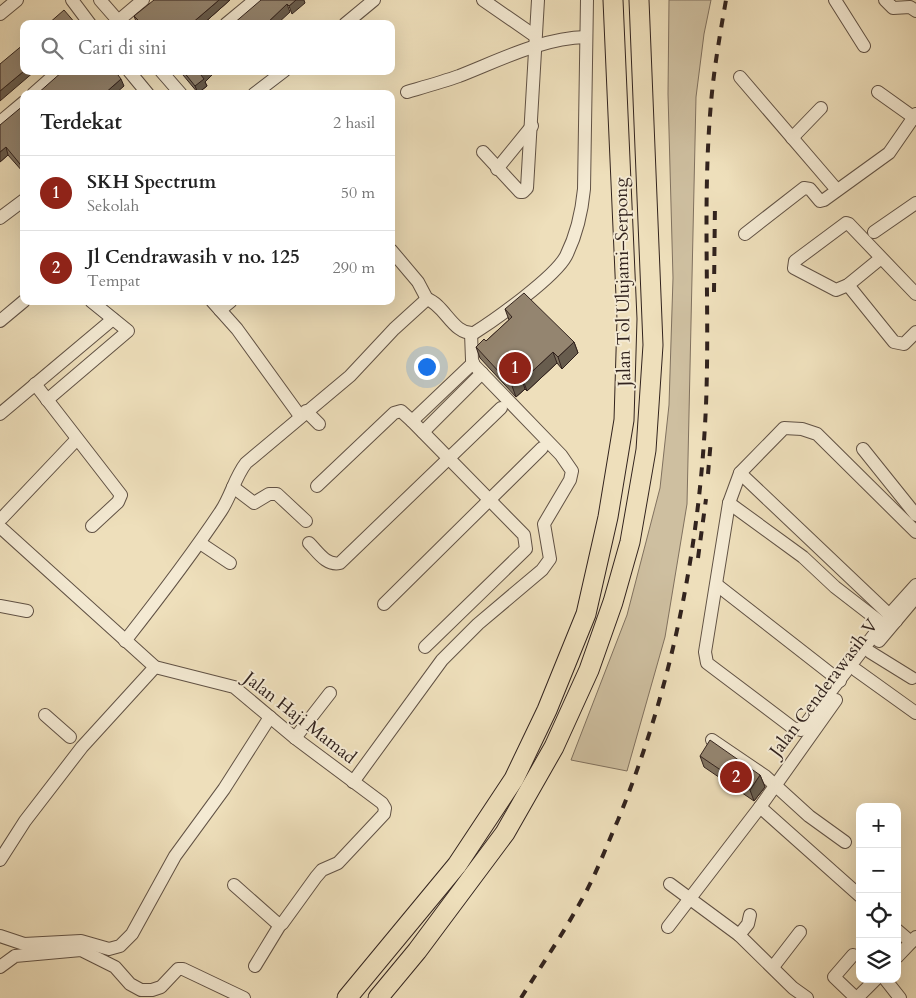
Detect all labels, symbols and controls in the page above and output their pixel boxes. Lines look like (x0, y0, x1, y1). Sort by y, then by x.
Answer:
search box (20, 20, 395, 75)
icon: search (38, 34, 66, 62)
text: Cari di sini (78, 35, 167, 61)
text: Terdekat (40, 108, 122, 137)
text: 2 hasil (333, 112, 375, 134)
text: SKH Spectrum (87, 169, 216, 195)
street label: Jalan Tol Ulujami–Serpong (609, 176, 637, 390)
text: 1 (52, 182, 60, 204)
text: 50 m (341, 182, 375, 204)
text: Sekolah (87, 195, 139, 217)
text: Jl Cendrawasih v no. 125 (87, 244, 300, 270)
text: 2 (52, 257, 60, 279)
text: 290 m (333, 257, 375, 279)
text: Tempat (87, 270, 140, 292)
pin: 1 (499, 349, 531, 387)
your location (414, 354, 440, 380)
street label: Jalan Cenderawasih V (762, 613, 885, 765)
street label: Jalan Haji Mamad (236, 664, 362, 770)
pin: 2 (720, 758, 752, 796)
map controls (856, 803, 901, 983)
button: + (856, 803, 901, 848)
button: − (856, 848, 901, 893)
button: locate (856, 893, 901, 938)
button: layers (856, 938, 901, 983)

